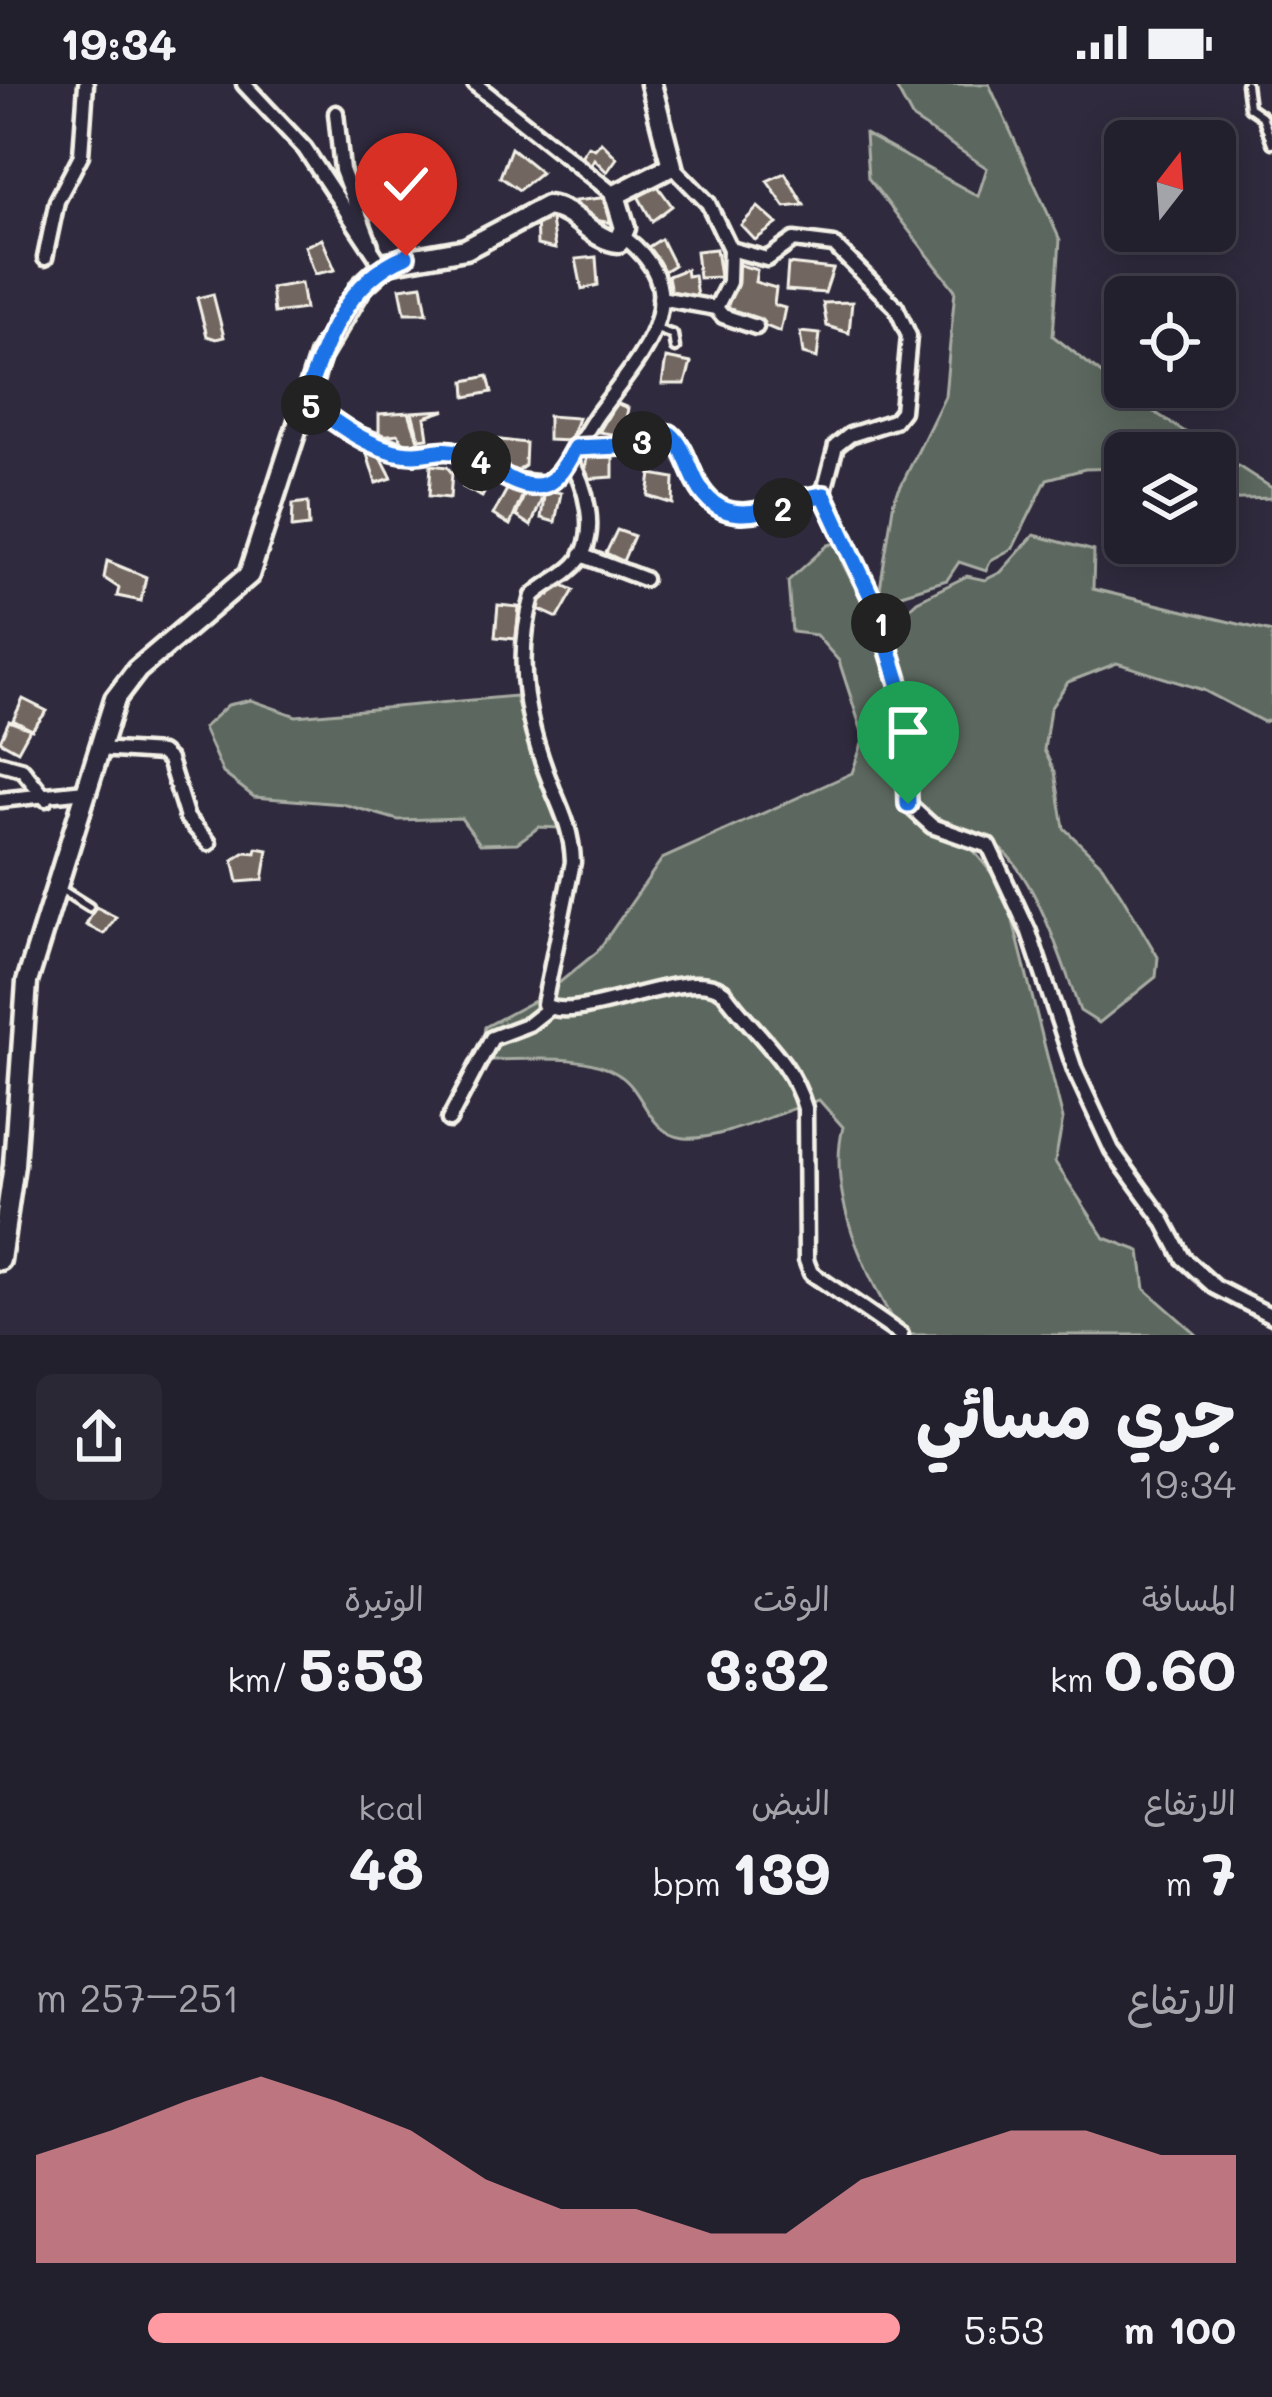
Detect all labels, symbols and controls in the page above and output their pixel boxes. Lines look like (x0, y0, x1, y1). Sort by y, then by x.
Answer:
text: 19:34 (60, 13, 177, 71)
north arrow (1104, 120, 1236, 252)
map controls (1104, 120, 1236, 564)
pin (355, 133, 457, 256)
icon: check (373, 151, 439, 217)
button: locate (1104, 276, 1236, 408)
pin: 5 (281, 375, 341, 435)
text: 5 (301, 383, 321, 426)
pin: 3 (612, 411, 672, 471)
text: 3 (632, 419, 652, 462)
pin: 4 (451, 431, 511, 491)
button: layers (1104, 432, 1236, 564)
text: 4 (471, 439, 491, 482)
pin: 2 (753, 478, 813, 538)
text: 2 (774, 486, 792, 529)
pin: 1 (851, 593, 911, 653)
text: 1 (874, 601, 888, 644)
pin (857, 681, 959, 804)
icon: arrive (875, 699, 941, 765)
text: جري مسائي (916, 1369, 1236, 1455)
button: share (36, 1374, 162, 1500)
text: 19:34 (1138, 1457, 1236, 1508)
text: الوتيرة (344, 1576, 424, 1619)
text: الوقت (753, 1576, 830, 1619)
text: المسافة (1142, 1576, 1236, 1619)
text: 5:53 (299, 1629, 424, 1707)
text: 3:32 (705, 1629, 830, 1707)
text: 0.60 (1104, 1629, 1236, 1707)
text: /km (227, 1657, 299, 1700)
text: km (1050, 1657, 1104, 1700)
text: النبض (751, 1780, 830, 1823)
text: الارتفاع (1143, 1780, 1236, 1823)
text: kcal (358, 1785, 424, 1828)
text: 48 (349, 1828, 424, 1906)
text: 139 (731, 1833, 830, 1911)
text: 7 (1203, 1833, 1236, 1911)
text: bpm (653, 1861, 731, 1904)
text: m (1166, 1861, 1203, 1904)
text: 251–257 m (36, 1971, 240, 2022)
text: الارتفاع (1127, 1973, 1236, 2024)
text: 5:53 (964, 2303, 1044, 2354)
text: 100 m (1124, 2303, 1236, 2354)

